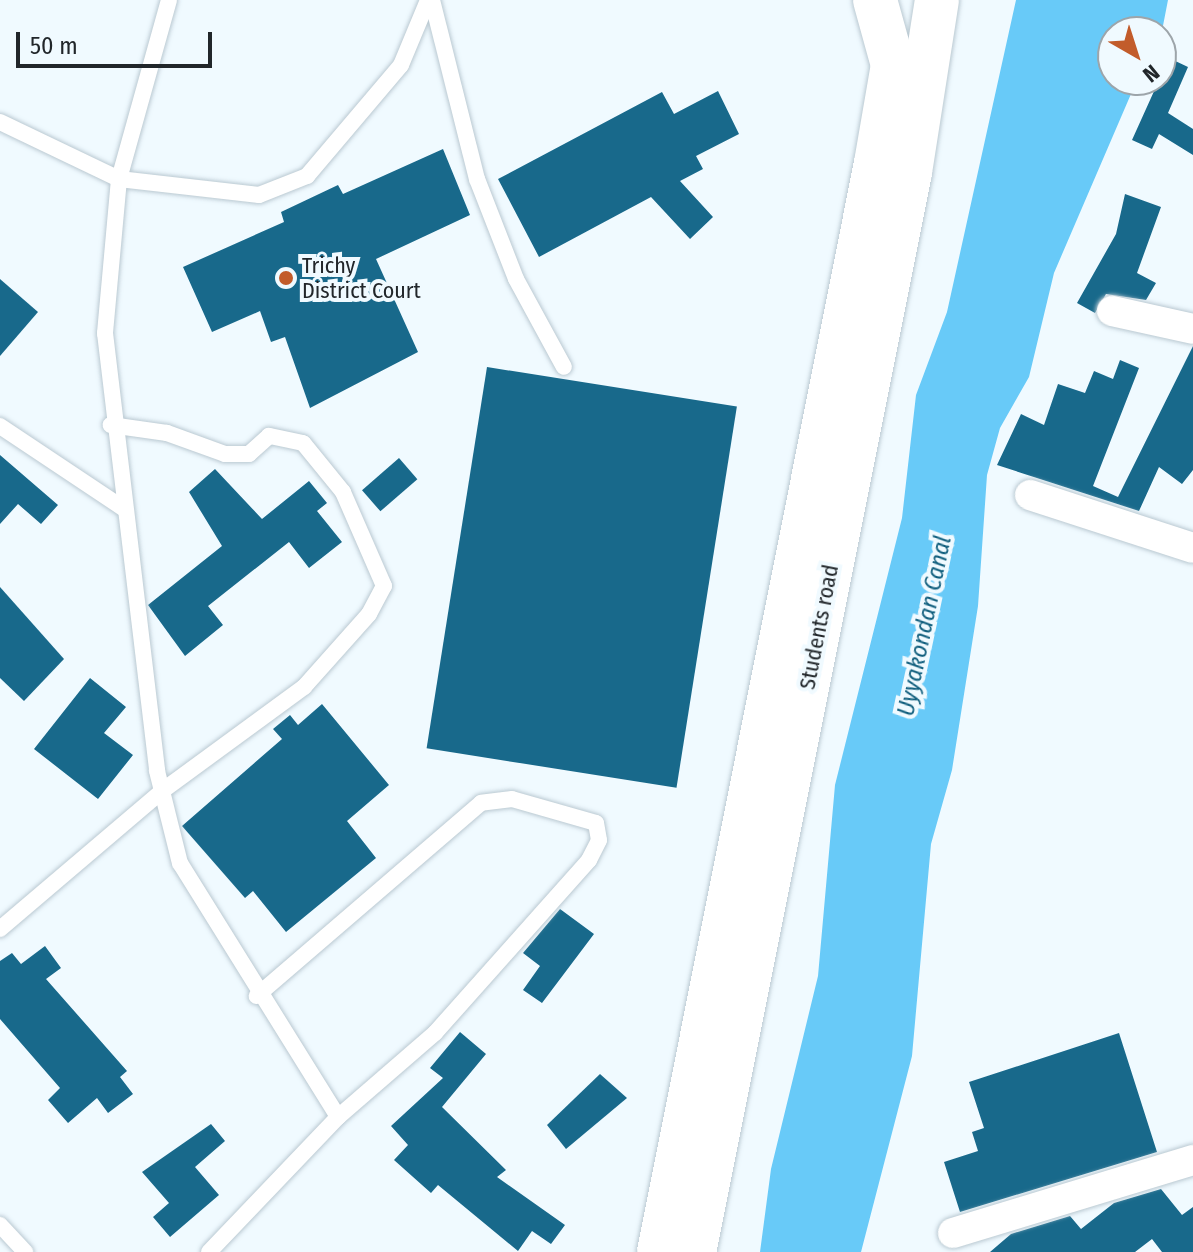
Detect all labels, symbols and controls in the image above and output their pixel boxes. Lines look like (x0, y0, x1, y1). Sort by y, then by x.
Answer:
scale bar (20, 16, 216, 66)
north arrow (1097, 16, 1177, 96)
text: 50 m (30, 32, 78, 60)
text: N (1138, 59, 1165, 88)
place label: Trichy District Court (302, 252, 421, 304)
marker: Trichy District Court (277, 269, 295, 287)
water label: Uyyakondan Canal (892, 533, 958, 719)
street label: Students road (794, 562, 844, 692)

